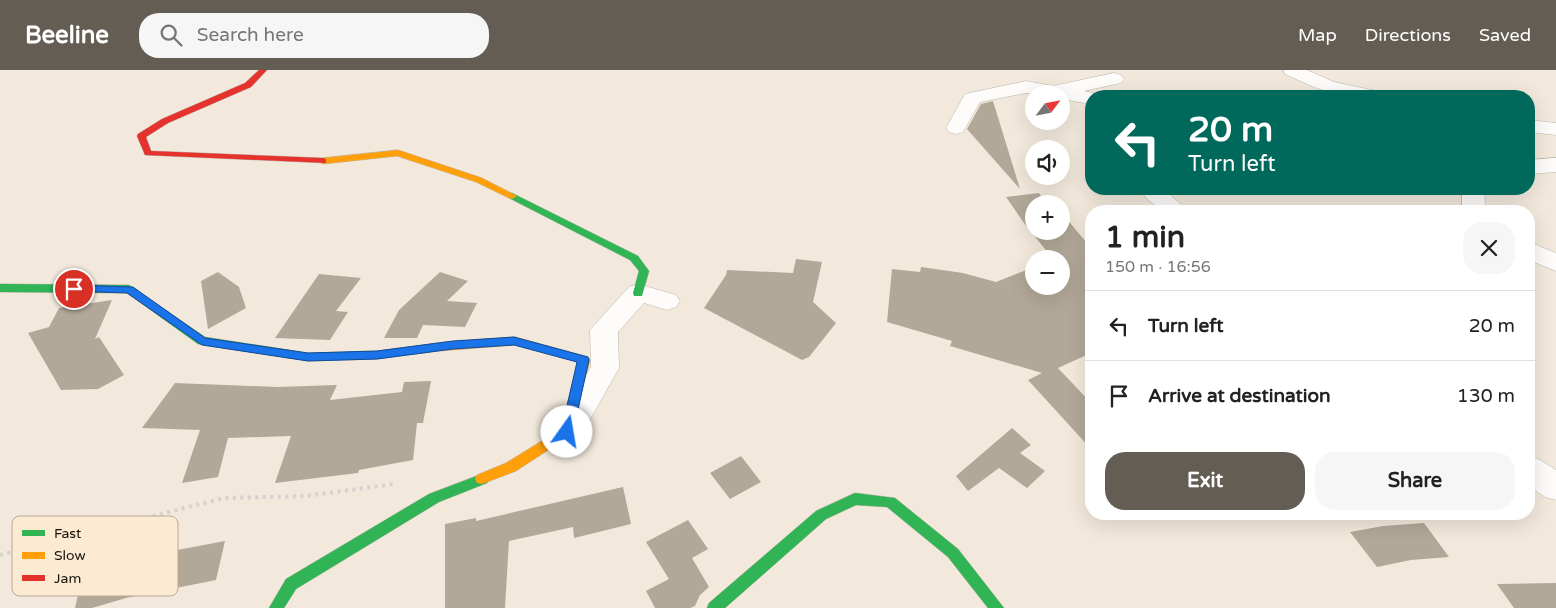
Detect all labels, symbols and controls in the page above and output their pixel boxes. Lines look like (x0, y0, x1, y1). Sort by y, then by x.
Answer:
search box (139, 13, 489, 58)
text: Beeline (25, 21, 109, 50)
icon: search (157, 21, 185, 49)
text: Search here (197, 24, 304, 46)
text: Map (1298, 24, 1337, 46)
text: Directions (1365, 24, 1451, 46)
text: Saved (1479, 24, 1531, 46)
north arrow (1025, 85, 1070, 130)
map controls (1025, 85, 1070, 295)
text: 20 m (1188, 109, 1273, 151)
icon: left (1105, 110, 1170, 175)
button: sound (1025, 140, 1070, 185)
text: Turn left (1188, 151, 1276, 177)
button: + (1025, 195, 1070, 240)
text: 1 min (1105, 219, 1185, 256)
button: close (1463, 222, 1515, 274)
button: − (1025, 250, 1070, 295)
text: 150 m · 16:56 (1105, 257, 1211, 277)
pin (53, 268, 95, 310)
icon: arrive (60, 275, 88, 303)
icon: left (1105, 312, 1133, 340)
text: Turn left (1148, 315, 1224, 337)
text: 20 m (1469, 315, 1515, 337)
icon: arrive (1105, 382, 1133, 410)
text: Arrive at destination (1148, 385, 1331, 407)
text: 130 m (1457, 385, 1515, 407)
position arrow (540, 405, 592, 457)
button: Exit (1105, 452, 1305, 510)
button: Share (1315, 452, 1515, 510)
legend (12, 516, 178, 596)
text: Fast (54, 525, 82, 542)
text: Slow (54, 547, 86, 564)
text: Jam (54, 570, 81, 587)

